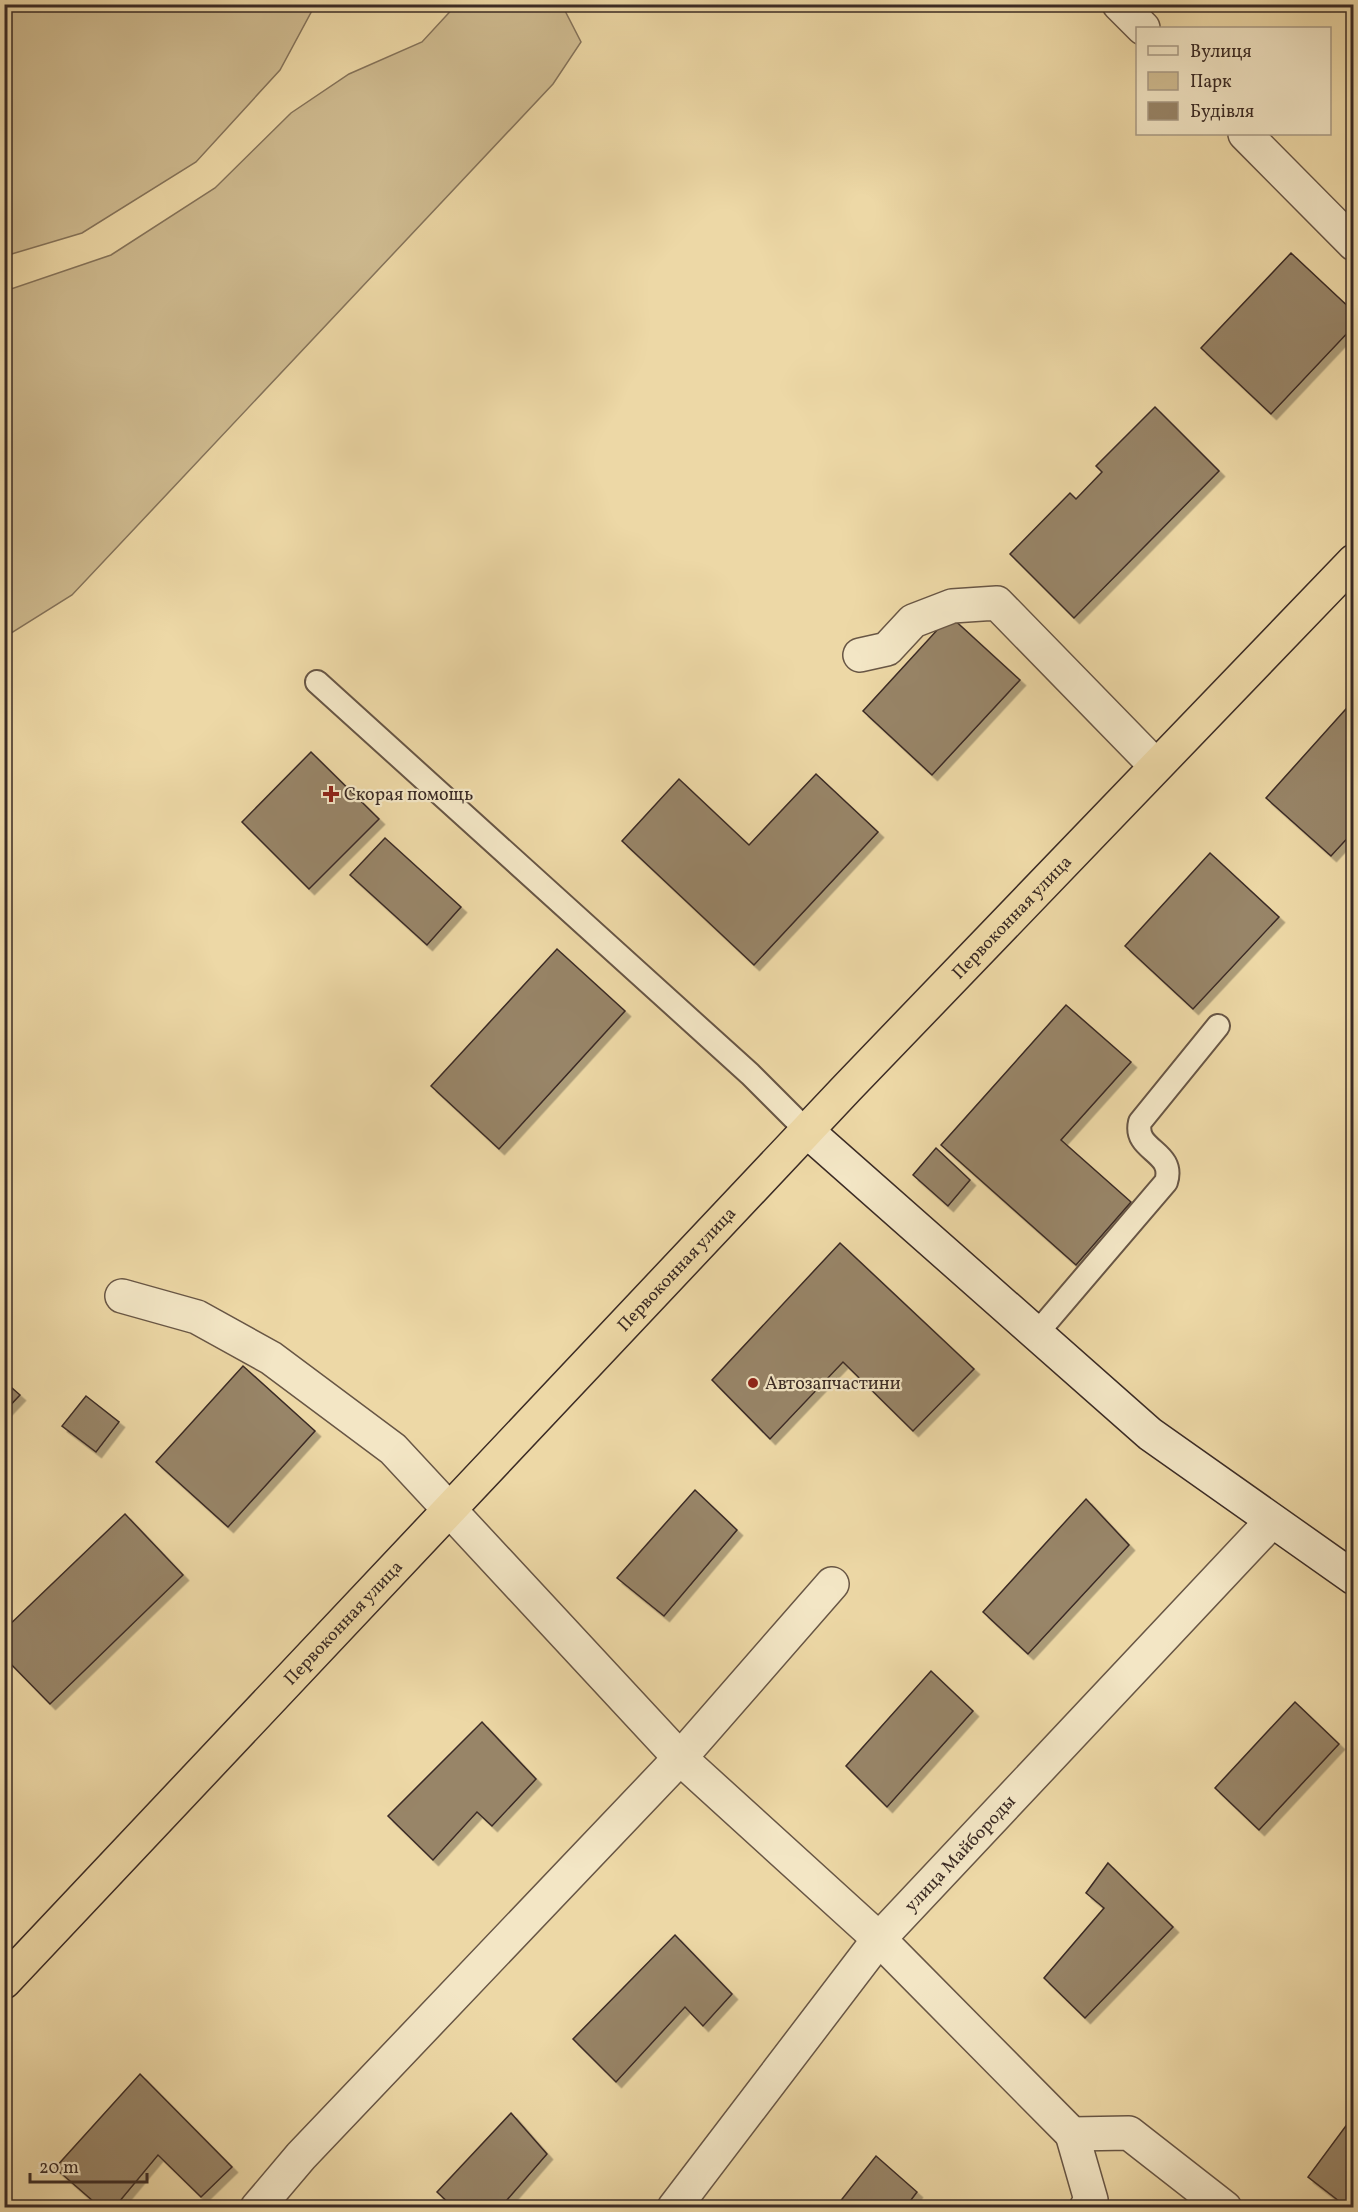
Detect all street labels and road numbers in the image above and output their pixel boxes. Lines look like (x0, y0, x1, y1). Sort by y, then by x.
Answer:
street label: Первоконная улица (947, 851, 1078, 986)
street label: Первоконная улица (612, 1202, 743, 1338)
street label: Первоконная улица (279, 1556, 409, 1692)
street label: улица Майбороды (899, 1790, 1022, 1918)

